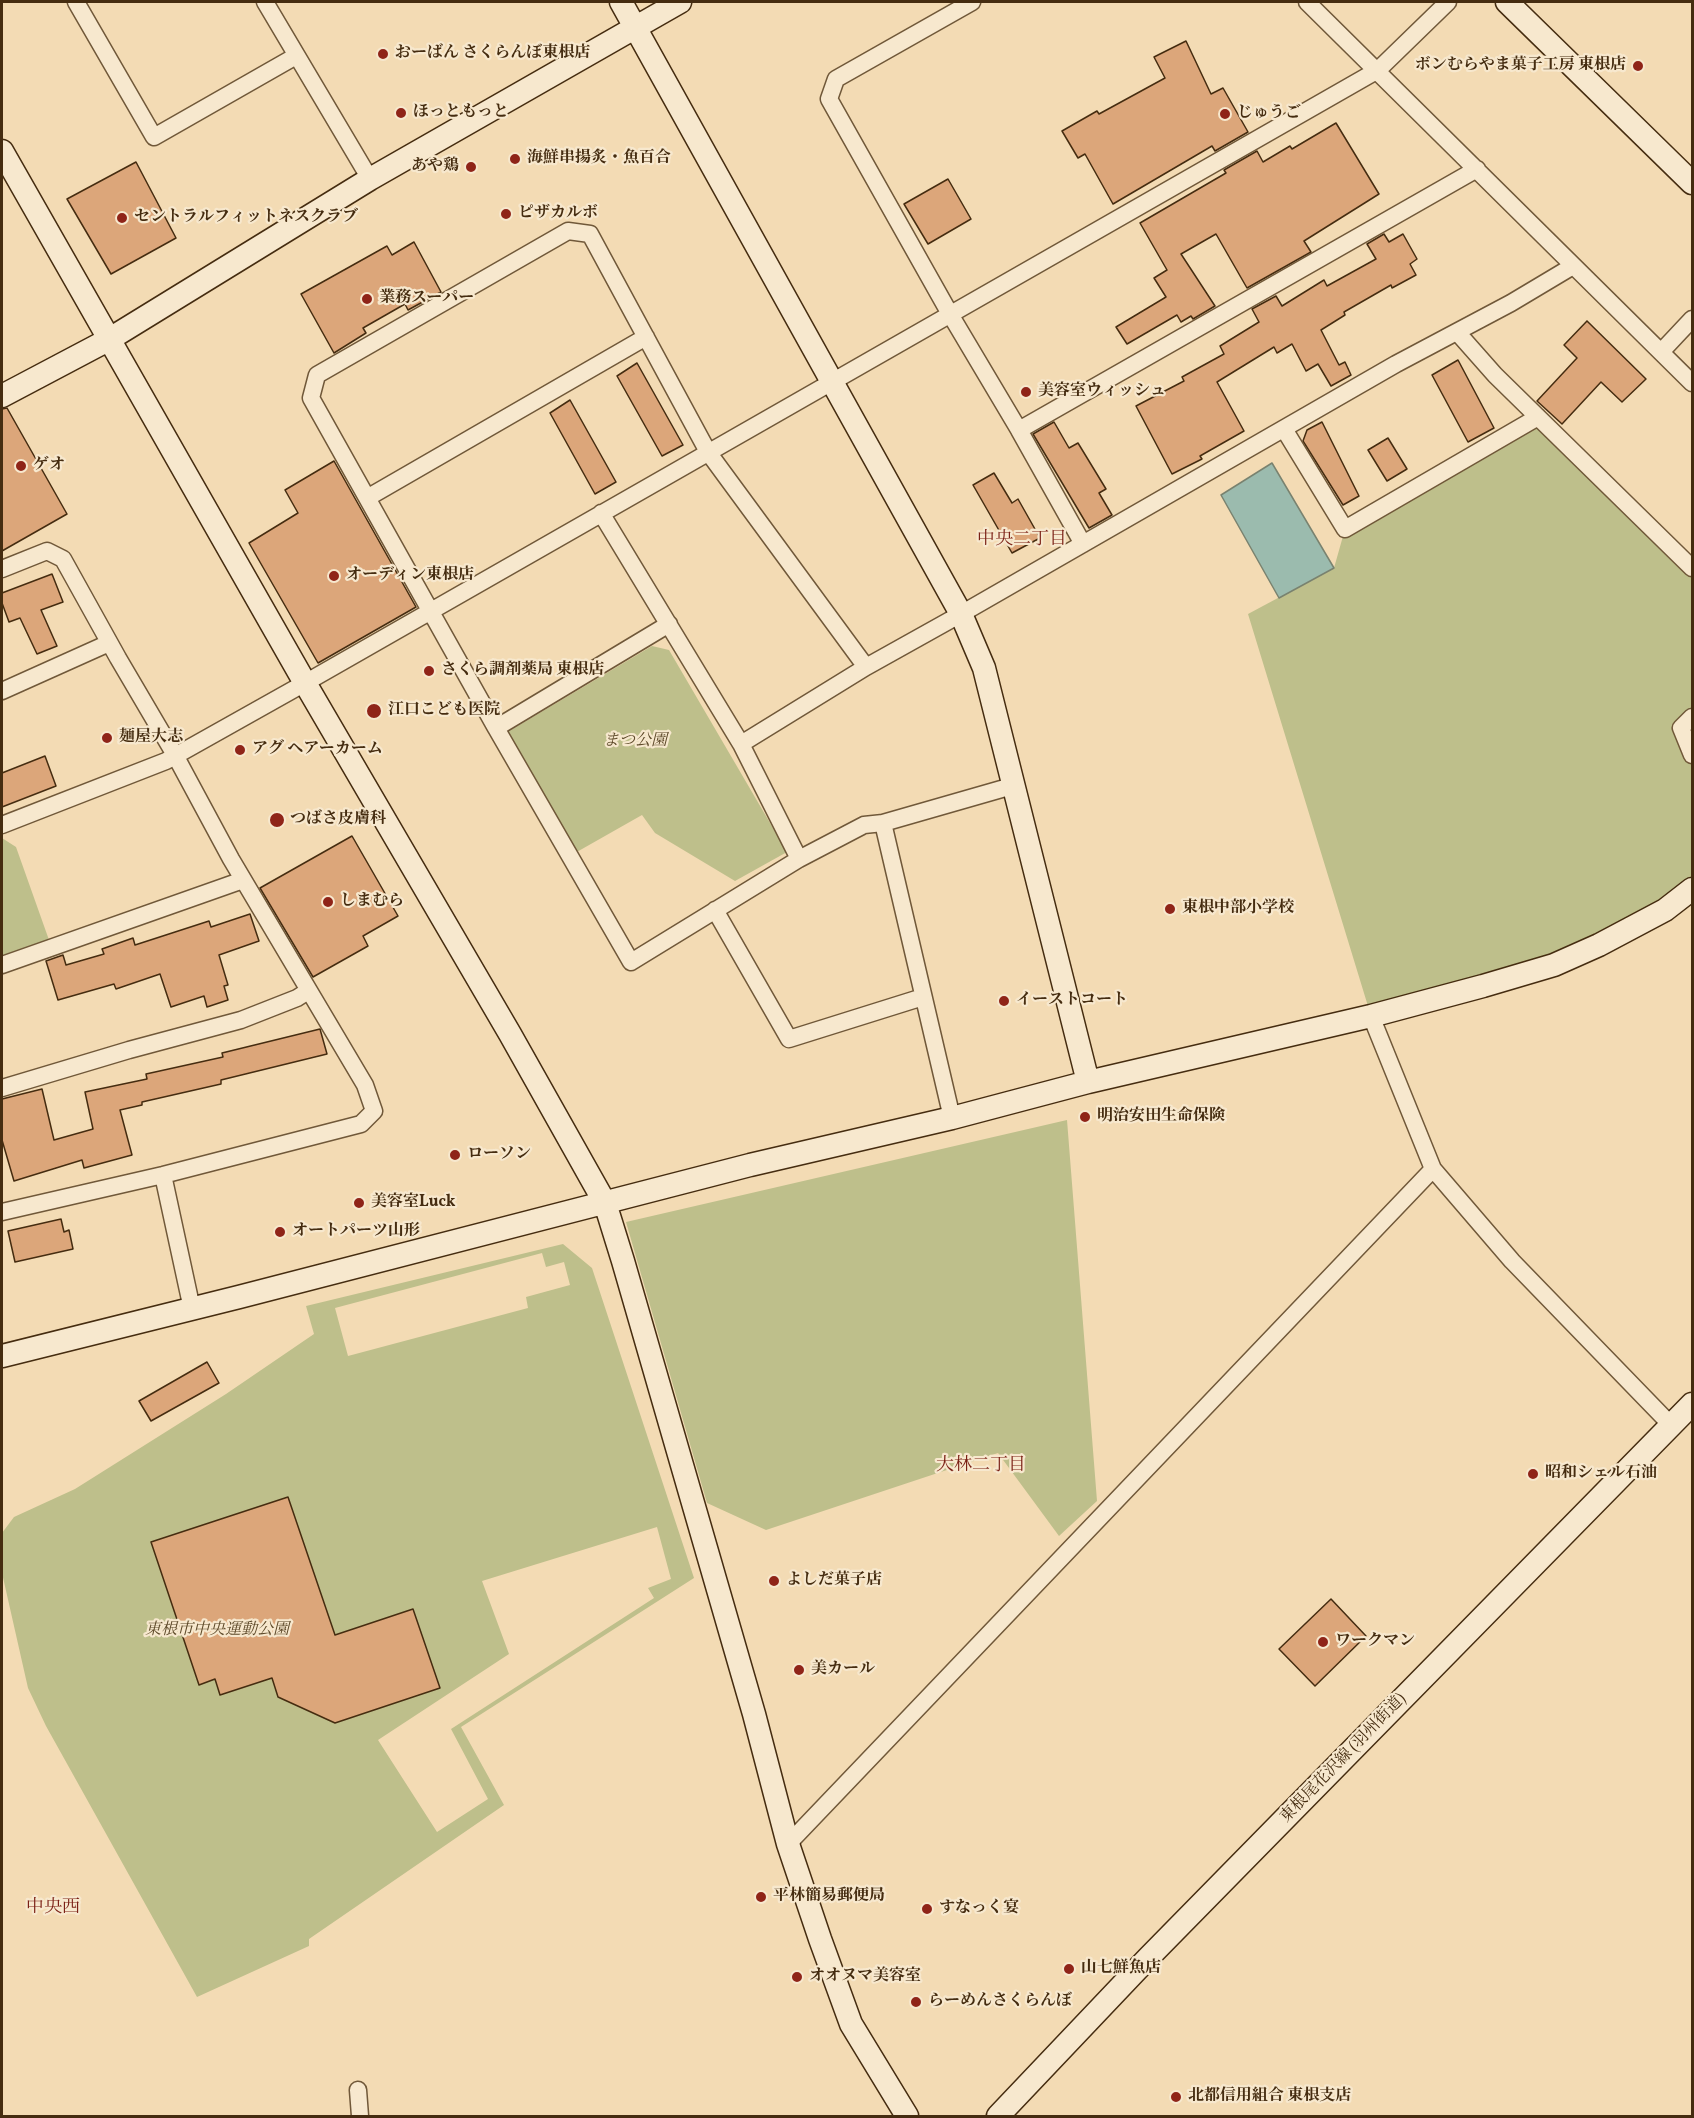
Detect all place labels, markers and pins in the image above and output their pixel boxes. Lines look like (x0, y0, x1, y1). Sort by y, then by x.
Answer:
place label: おーばん さくらんぼ東根店 (395, 44, 590, 64)
marker: おーばん さくらんぼ東根店 (376, 47, 390, 61)
place label: ボンむらやま菓子工房 東根店 (1415, 56, 1626, 76)
marker: ボンむらやま菓子工房 東根店 (1631, 59, 1645, 73)
place label: ほっともっと (413, 103, 509, 123)
place label: じゅうご (1237, 104, 1301, 124)
marker: ほっともっと (394, 106, 408, 120)
marker: じゅうご (1218, 107, 1232, 121)
place label: 海鮮串揚炙・魚百合 (527, 149, 671, 169)
marker: 海鮮串揚炙・魚百合 (508, 152, 522, 166)
place label: あや鶏 (411, 157, 459, 177)
marker: あや鶏 (464, 160, 478, 174)
place label: ピザカルボ (518, 204, 598, 224)
marker: ピザカルボ (499, 207, 513, 221)
place label: セントラルフィットネスクラブ (134, 208, 358, 228)
marker: セントラルフィットネスクラブ (115, 211, 129, 225)
place label: 業務スーパー (379, 289, 474, 309)
marker: 業務スーパー (360, 292, 374, 306)
place label: 美容室ウィッシュ (1038, 382, 1166, 402)
marker: 美容室ウィッシュ (1019, 385, 1033, 399)
place label: ゲオ (33, 456, 65, 476)
marker: ゲオ (14, 459, 28, 473)
place label: オーディン東根店 (346, 566, 474, 586)
marker: オーディン東根店 (327, 569, 341, 583)
place label: さくら調剤薬局 東根店 (441, 661, 604, 681)
marker: さくら調剤薬局 東根店 (422, 664, 436, 678)
place label: 江口こども医院 (388, 701, 500, 721)
marker: 江口こども医院 (365, 702, 383, 720)
place label: 麺屋大志 (119, 728, 183, 748)
marker: 麺屋大志 (100, 731, 114, 745)
place label: アグ ヘアーカーム (252, 740, 383, 760)
marker: アグ ヘアーカーム (233, 743, 247, 757)
place label: つばさ皮膚科 (290, 810, 386, 830)
marker: つばさ皮膚科 (268, 811, 286, 829)
place label: しまむら (340, 892, 404, 912)
marker: しまむら (321, 895, 335, 909)
place label: 東根中部小学校 (1182, 899, 1294, 919)
marker: 東根中部小学校 (1163, 902, 1177, 916)
place label: イーストコート (1016, 991, 1128, 1011)
marker: イーストコート (997, 994, 1011, 1008)
place label: 明治安田生命保険 (1097, 1107, 1225, 1127)
marker: 明治安田生命保険 (1078, 1110, 1092, 1124)
place label: ローソン (467, 1145, 531, 1165)
marker: ローソン (448, 1148, 462, 1162)
place label: 美容室Luck (371, 1193, 455, 1213)
marker: 美容室Luck (352, 1196, 366, 1210)
place label: オートパーツ山形 (292, 1222, 420, 1242)
marker: オートパーツ山形 (273, 1225, 287, 1239)
place label: 昭和シェル石油 (1545, 1464, 1657, 1484)
marker: 昭和シェル石油 (1526, 1467, 1540, 1481)
place label: よしだ菓子店 (786, 1571, 882, 1591)
marker: よしだ菓子店 (767, 1574, 781, 1588)
place label: ワークマン (1335, 1632, 1415, 1652)
marker: ワークマン (1316, 1635, 1330, 1649)
place label: 美カール (811, 1660, 875, 1680)
marker: 美カール (792, 1663, 806, 1677)
place label: 平林簡易郵便局 (773, 1887, 885, 1907)
marker: 平林簡易郵便局 (754, 1890, 768, 1904)
place label: すなっく宴 (939, 1899, 1019, 1919)
marker: すなっく宴 (920, 1902, 934, 1916)
place label: 山七鮮魚店 (1081, 1959, 1161, 1979)
marker: 山七鮮魚店 (1062, 1962, 1076, 1976)
place label: オオヌマ美容室 (809, 1967, 921, 1987)
marker: オオヌマ美容室 (790, 1970, 804, 1984)
place label: らーめんさくらんぼ (928, 1992, 1072, 2012)
marker: らーめんさくらんぼ (909, 1995, 923, 2009)
place label: 北都信用組合 東根支店 (1188, 2087, 1351, 2107)
marker: 北都信用組合 東根支店 (1169, 2090, 1183, 2104)

